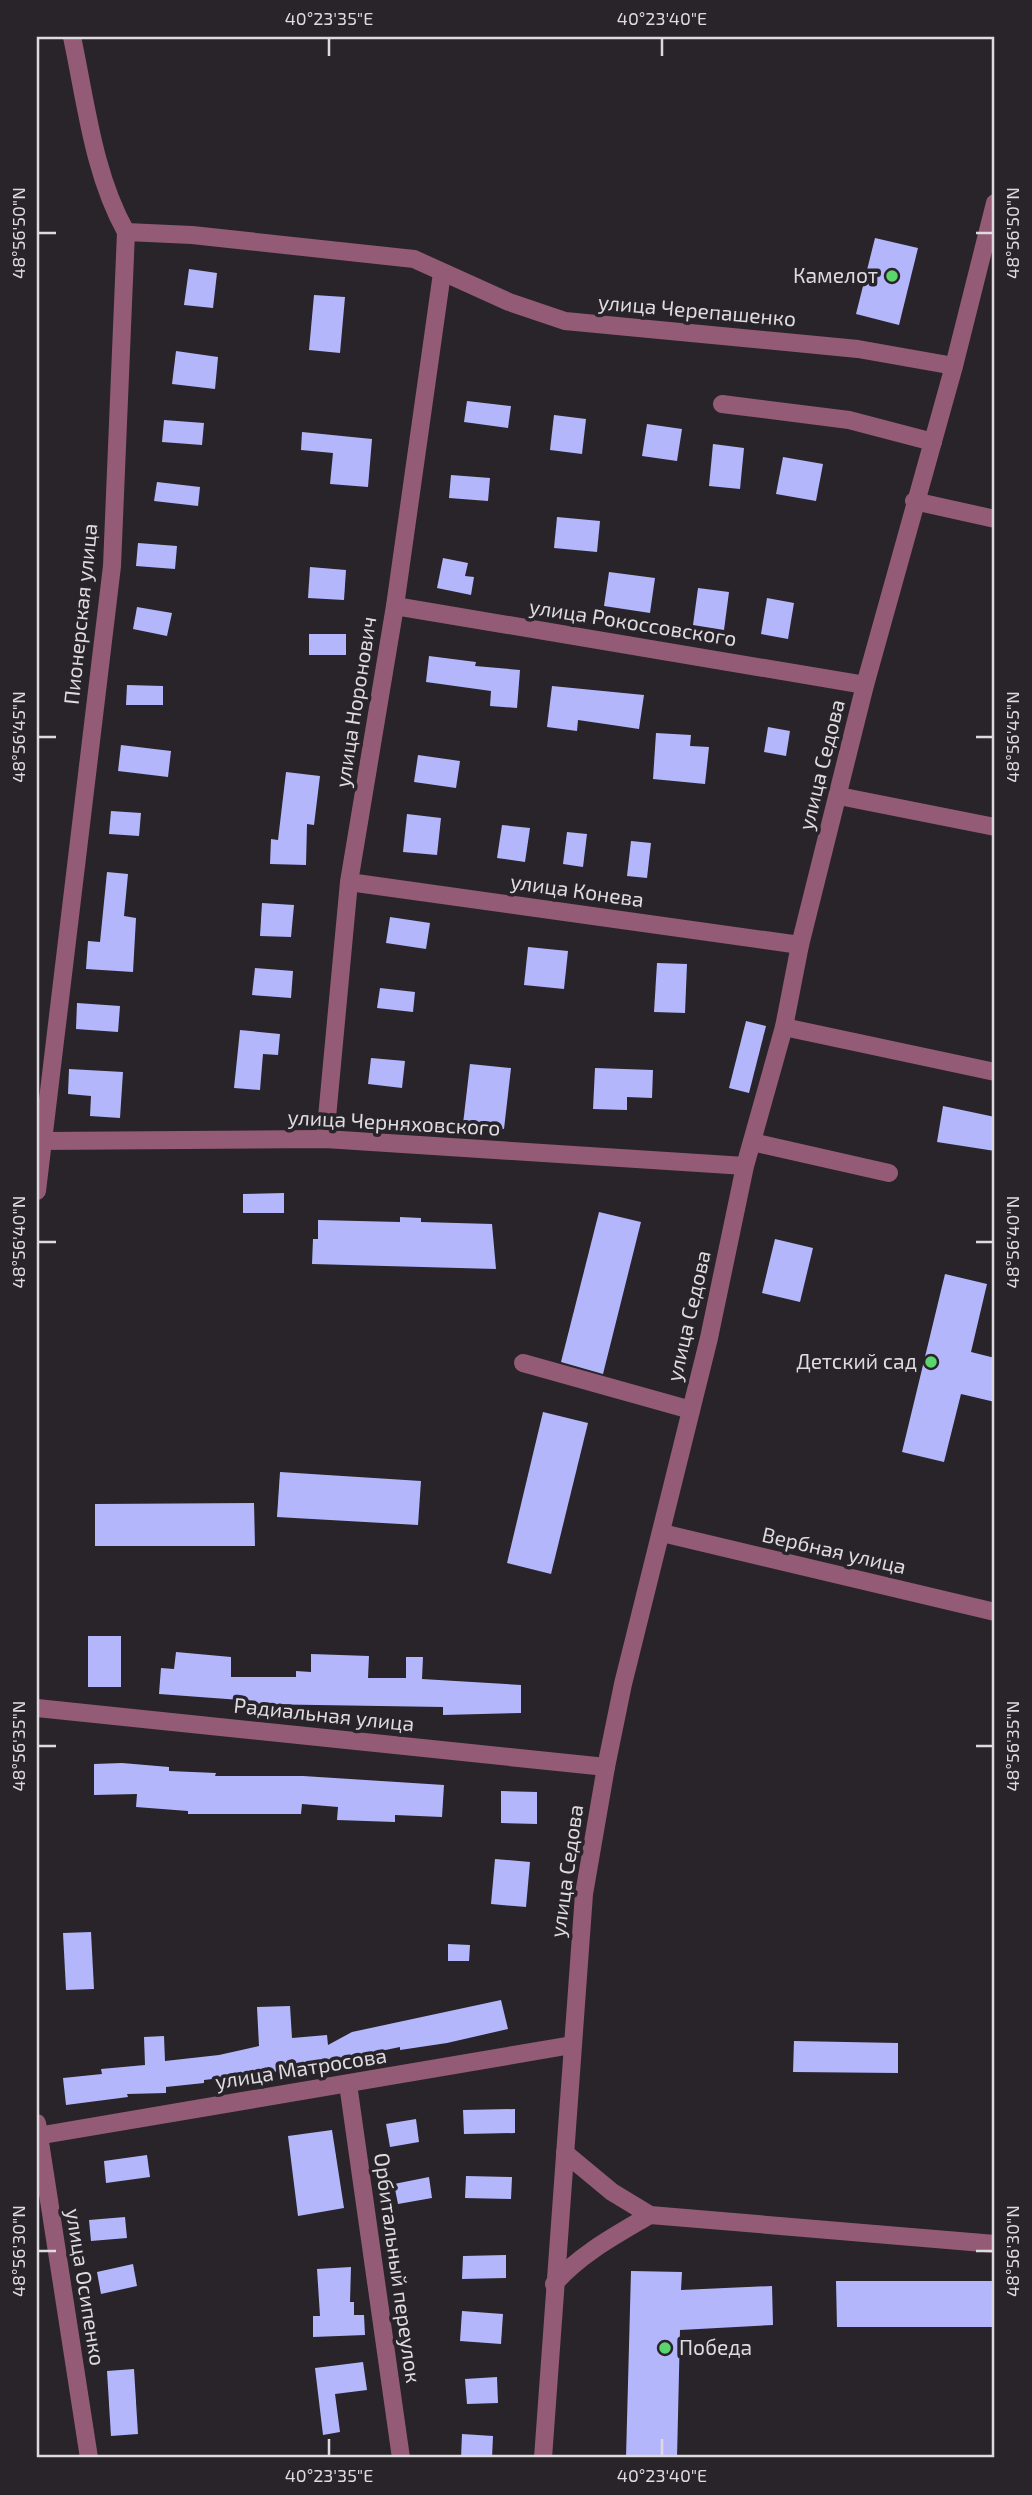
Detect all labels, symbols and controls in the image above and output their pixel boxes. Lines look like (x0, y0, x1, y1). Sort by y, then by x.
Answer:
text: 40°23'35"E (285, 7, 373, 29)
text: 40°23'40"E (617, 7, 707, 29)
text: 48°56'50"N (7, 187, 29, 279)
text: 48°56'50"N (1001, 187, 1023, 279)
place label: Камелот (793, 262, 878, 287)
marker: Камелот (884, 268, 900, 284)
street label: улица Черепашенко (597, 288, 797, 332)
street label: Пионерская улица (58, 522, 102, 706)
street label: улица Рокоссовского (528, 593, 739, 651)
street label: улица Норонович (329, 614, 381, 789)
text: 48°56'45"N (7, 691, 29, 783)
text: 48°56'45"N (1001, 691, 1023, 783)
street label: улица Седова (792, 697, 850, 833)
street label: улица Конева (509, 868, 646, 912)
street label: улица Черняховского (287, 1103, 501, 1141)
text: 48°56'40"N (7, 1196, 29, 1288)
text: 48°56'40"N (1001, 1196, 1023, 1288)
street label: улица Седова (660, 1248, 716, 1384)
place label: Детский сад (796, 1348, 917, 1373)
marker: Детский сад (923, 1354, 939, 1370)
street label: Вербная улица (760, 1521, 909, 1579)
street label: Радиальная улица (233, 1692, 416, 1736)
text: 48°56'35"N (7, 1701, 29, 1791)
text: 48°56'35"N (1001, 1701, 1023, 1791)
street label: улица Седова (544, 1803, 588, 1939)
street label: улица Матросова (213, 2042, 388, 2094)
street label: Орбитальный переулок (369, 2151, 427, 2385)
text: 48°56'30"N (7, 2205, 29, 2297)
text: 48°56'30"N (1001, 2205, 1023, 2297)
street label: улица Осипенко (61, 2206, 111, 2367)
place label: Победа (679, 2334, 752, 2359)
marker: Победа (657, 2340, 673, 2356)
text: 40°23'35"E (285, 2464, 373, 2486)
text: 40°23'40"E (617, 2464, 707, 2486)

